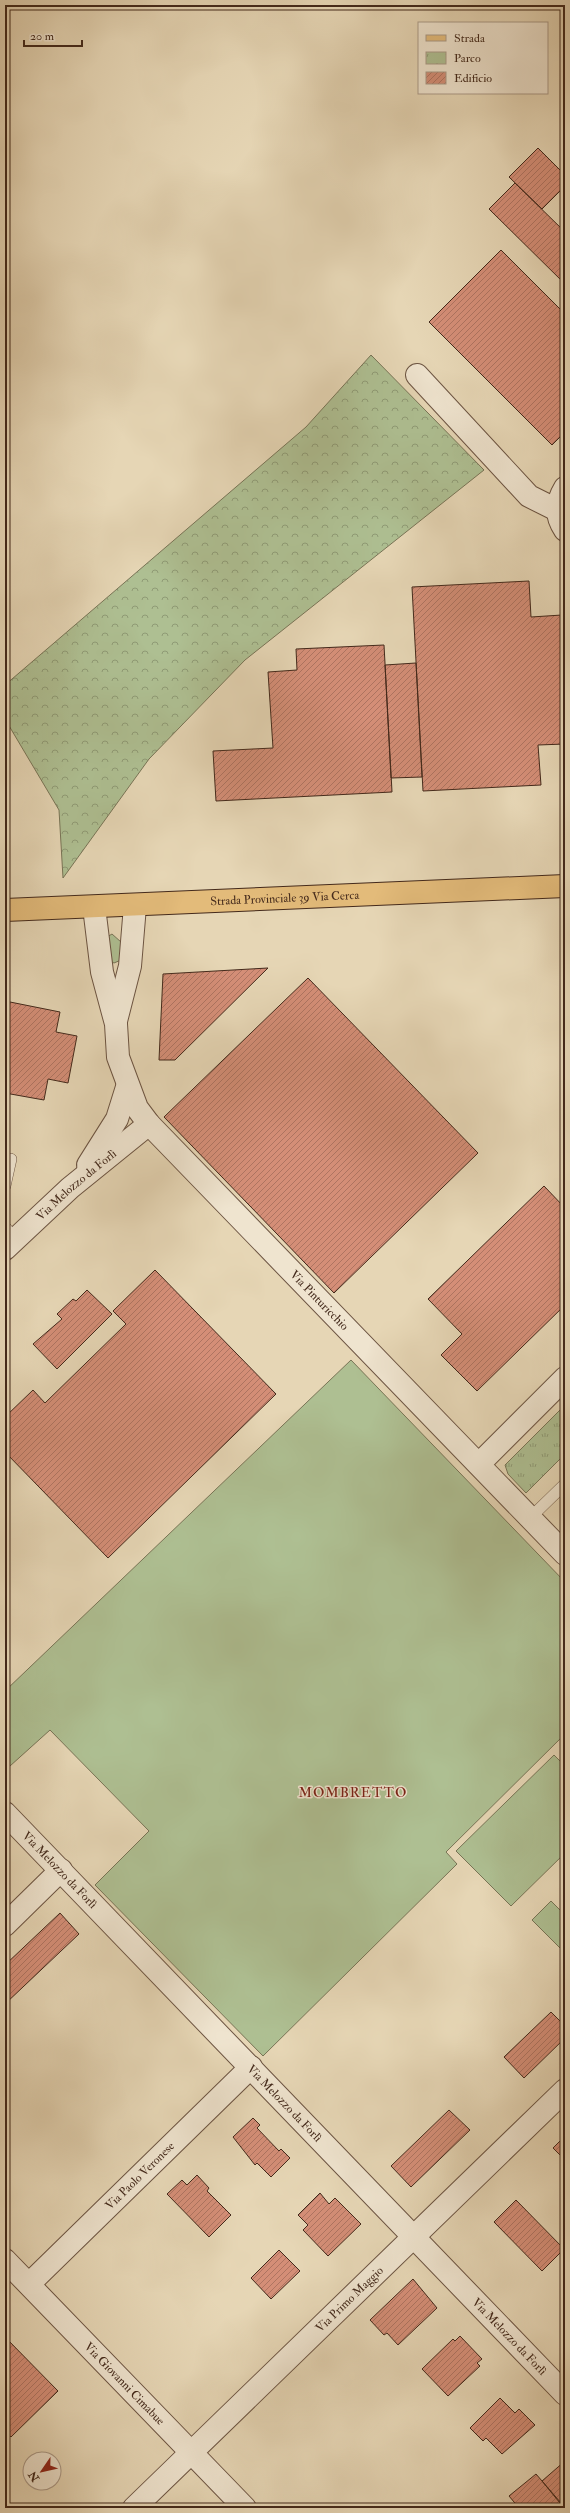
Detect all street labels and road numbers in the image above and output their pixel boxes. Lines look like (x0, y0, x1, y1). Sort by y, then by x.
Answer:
street label: Strada Provinciale 39 Via Cerca (210, 887, 361, 909)
street label: Via Melozzo da Forlì (33, 1146, 119, 1223)
street label: Via Pinturicchio (287, 1267, 352, 1334)
street label: Via Melozzo da Forlì (19, 1828, 100, 1912)
street label: Via Melozzo da Forlì (244, 2061, 325, 2145)
street label: Via Paolo Veronese (102, 2139, 178, 2213)
street label: Via Primo Maggio (312, 2263, 387, 2335)
street label: Via Melozzo da Forlì (469, 2295, 550, 2378)
street label: Via Giovanni Cimabue (81, 2339, 168, 2428)

